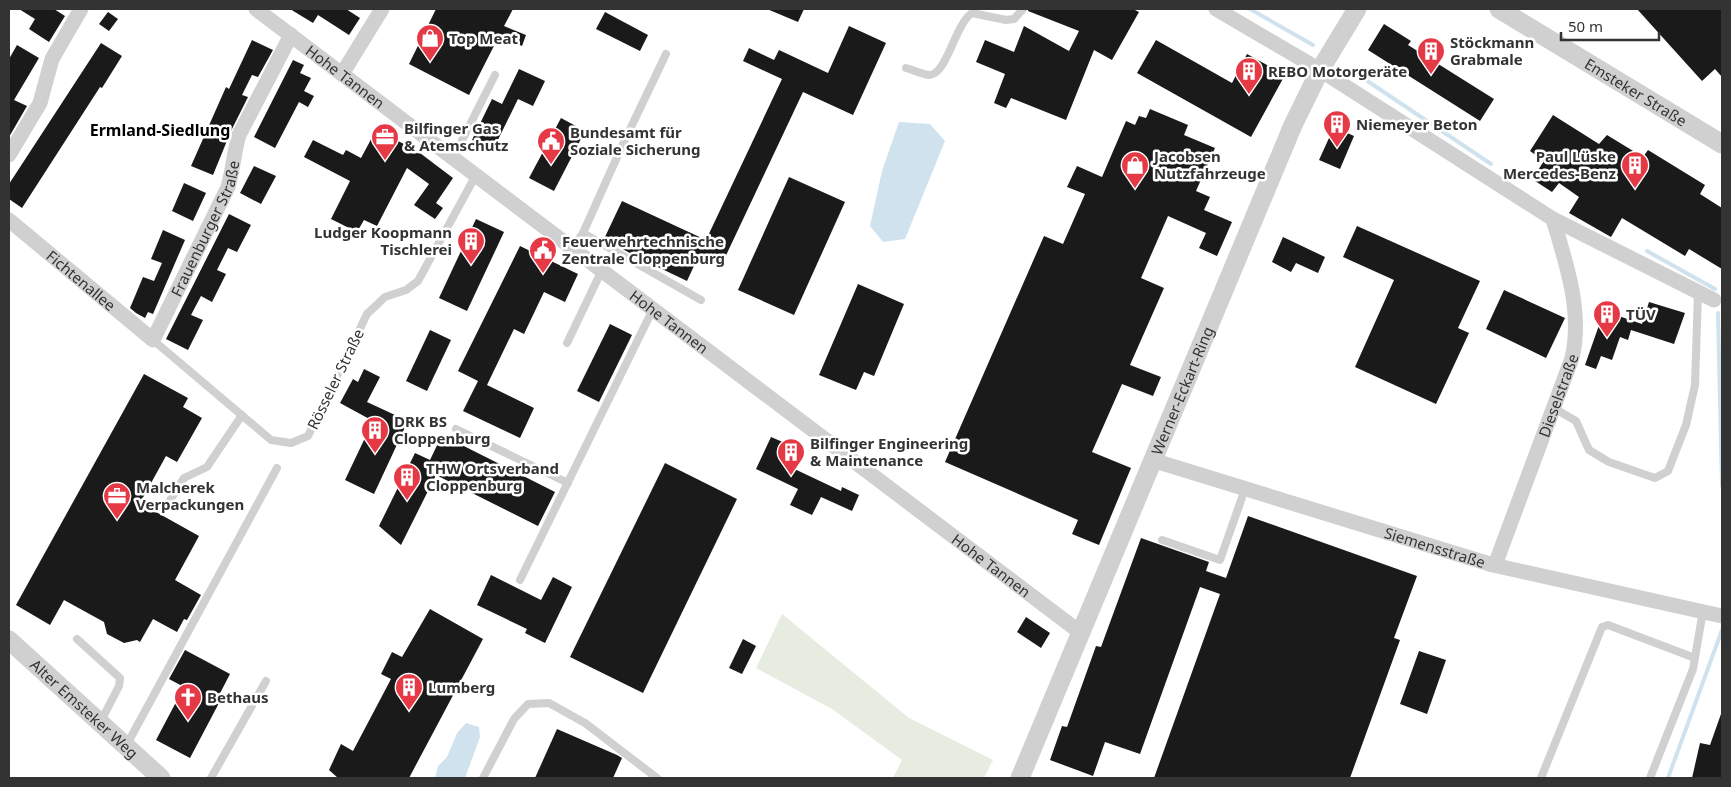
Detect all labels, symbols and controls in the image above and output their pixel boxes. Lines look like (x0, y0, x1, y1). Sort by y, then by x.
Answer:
scale bar (1561, 10, 1658, 42)
text: 50 m (1568, 16, 1603, 36)
shop icon: Top Meat (415, 23, 445, 62)
place label: Top Meat (449, 28, 518, 48)
place label: Stöckmann Grabmale (1450, 32, 1534, 69)
building icon: Stöckmann Grabmale (1416, 36, 1446, 75)
street label: Hohe Tannen (302, 40, 389, 113)
street label: Emsteker Straße (1581, 53, 1691, 130)
building icon: REBO Motorgeräte (1234, 56, 1264, 95)
place label: REBO Motorgeräte (1268, 61, 1407, 81)
building icon: Niemeyer Beton (1322, 109, 1352, 148)
place label: Niemeyer Beton (1356, 114, 1478, 134)
place label: Bilfinger Gas & Atemschutz (404, 118, 508, 155)
district label: Ermland-Siedlung (90, 119, 230, 141)
office icon: Bilfinger Gas & Atemschutz (370, 122, 400, 161)
place label: Bundesamt für Soziale Sicherung (570, 122, 701, 159)
public building icon: Bundesamt für Soziale Sicherung (536, 126, 566, 165)
place label: Jacobsen Nutzfahrzeuge (1152, 146, 1266, 183)
place label: Paul Lüske Mercedes-Benz (1503, 146, 1616, 183)
shop icon: Jacobsen Nutzfahrzeuge (1120, 150, 1150, 189)
building icon: Paul Lüske Mercedes-Benz (1620, 150, 1650, 189)
street label: Frauenburger Straße (166, 159, 243, 300)
place label: Ludger Koopmann Tischlerei (314, 222, 452, 259)
building icon: Ludger Koopmann Tischlerei (456, 226, 486, 265)
place label: Feuerwehrtechnische Zentrale Cloppenburg (562, 231, 725, 268)
public building icon: Feuerwehrtechnische Zentrale Cloppenburg (528, 235, 558, 274)
street label: Fichtenallee (42, 245, 120, 315)
street label: Hohe Tannen (626, 285, 713, 358)
building icon: TÜV (1592, 299, 1622, 338)
place label: TÜV (1626, 304, 1656, 324)
street label: Werner-Eckart-Ring (1146, 323, 1218, 458)
street label: Rösseler Straße (302, 325, 368, 433)
street label: Dieselstraße (1533, 351, 1583, 440)
place label: DRK BS Cloppenburg (394, 411, 490, 448)
building icon: DRK BS Cloppenburg (360, 415, 390, 454)
place label: Bilfinger Engineering & Maintenance (810, 433, 968, 470)
building icon: Bilfinger Engineering & Maintenance (776, 437, 806, 476)
place label: THW Ortsverband Cloppenburg (426, 458, 559, 495)
building icon: THW Ortsverband Cloppenburg (392, 462, 422, 501)
place label: Malcherek Verpackungen (136, 477, 244, 514)
office icon: Malcherek Verpackungen (102, 481, 132, 520)
street label: Siemensstraße (1382, 522, 1488, 572)
street label: Hohe Tannen (948, 529, 1035, 601)
street label: Alter Emsteker Weg (26, 654, 143, 763)
building icon: Lumberg (394, 672, 424, 711)
place label: Lumberg (428, 677, 495, 697)
church icon: Bethaus (173, 682, 203, 721)
place label: Bethaus (207, 687, 268, 707)

